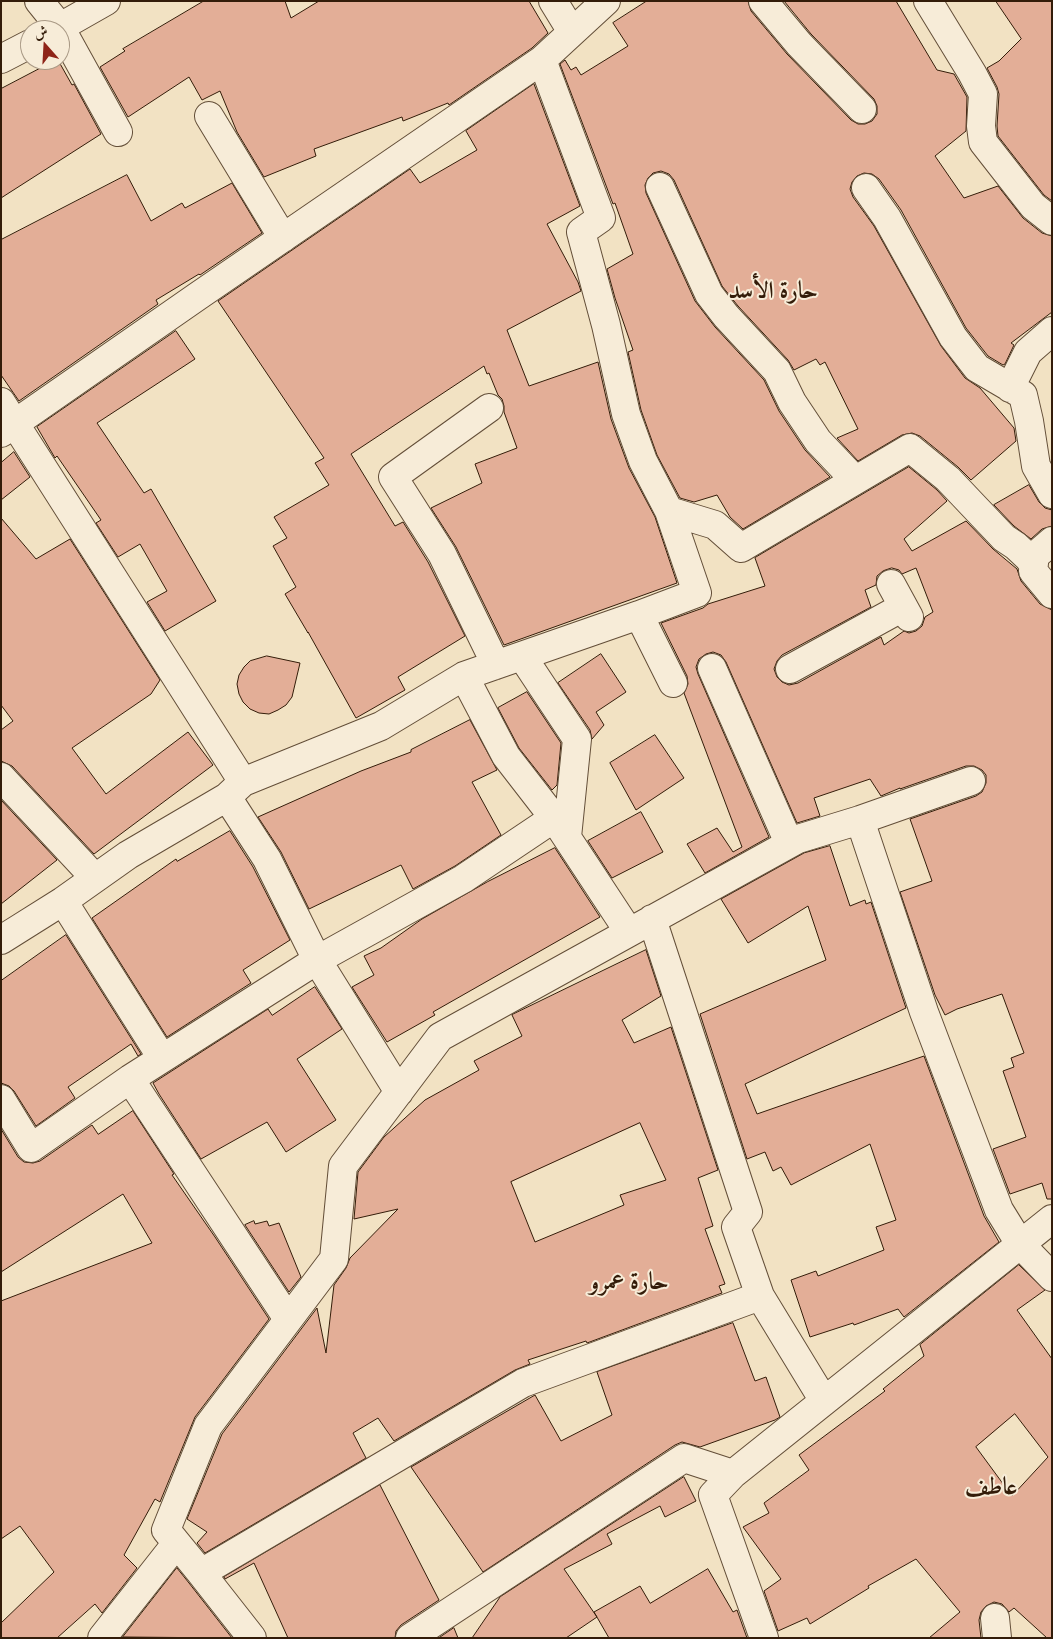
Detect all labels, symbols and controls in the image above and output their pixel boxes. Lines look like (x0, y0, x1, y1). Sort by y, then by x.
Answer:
north arrow (20, 20, 70, 70)
text: ش (31, 21, 50, 43)
district label: حارة الأسد (728, 277, 818, 305)
district label: حارة عمرو (590, 1268, 668, 1296)
district label: عاطف (965, 1473, 1017, 1501)

